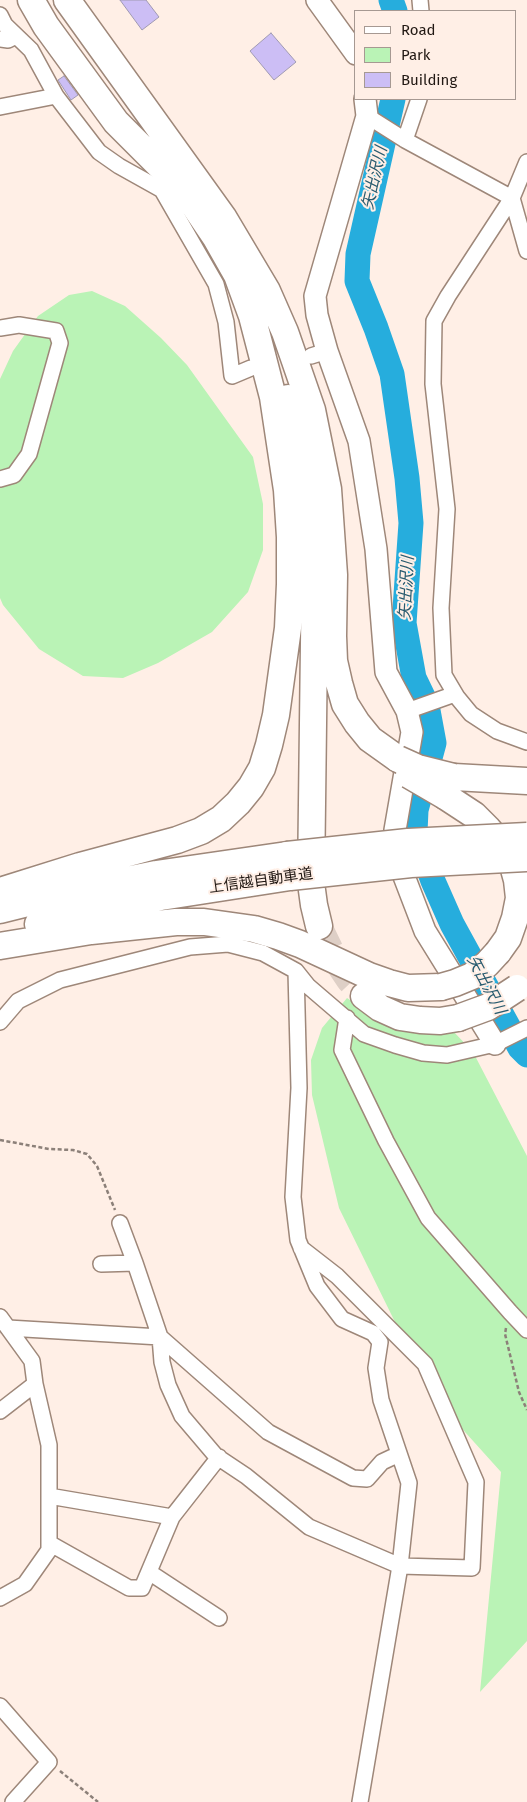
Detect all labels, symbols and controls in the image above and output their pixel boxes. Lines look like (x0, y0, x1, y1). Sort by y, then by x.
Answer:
legend (354, 10, 517, 100)
text: Road (401, 21, 436, 39)
text: Park (401, 46, 431, 64)
text: Building (401, 71, 457, 89)
water label: 矢出沢川 (358, 145, 392, 211)
water label: 矢出沢川 (396, 556, 418, 620)
street label: 上信越自動車道 (208, 865, 314, 897)
water label: 矢出沢川 (463, 952, 509, 1018)

